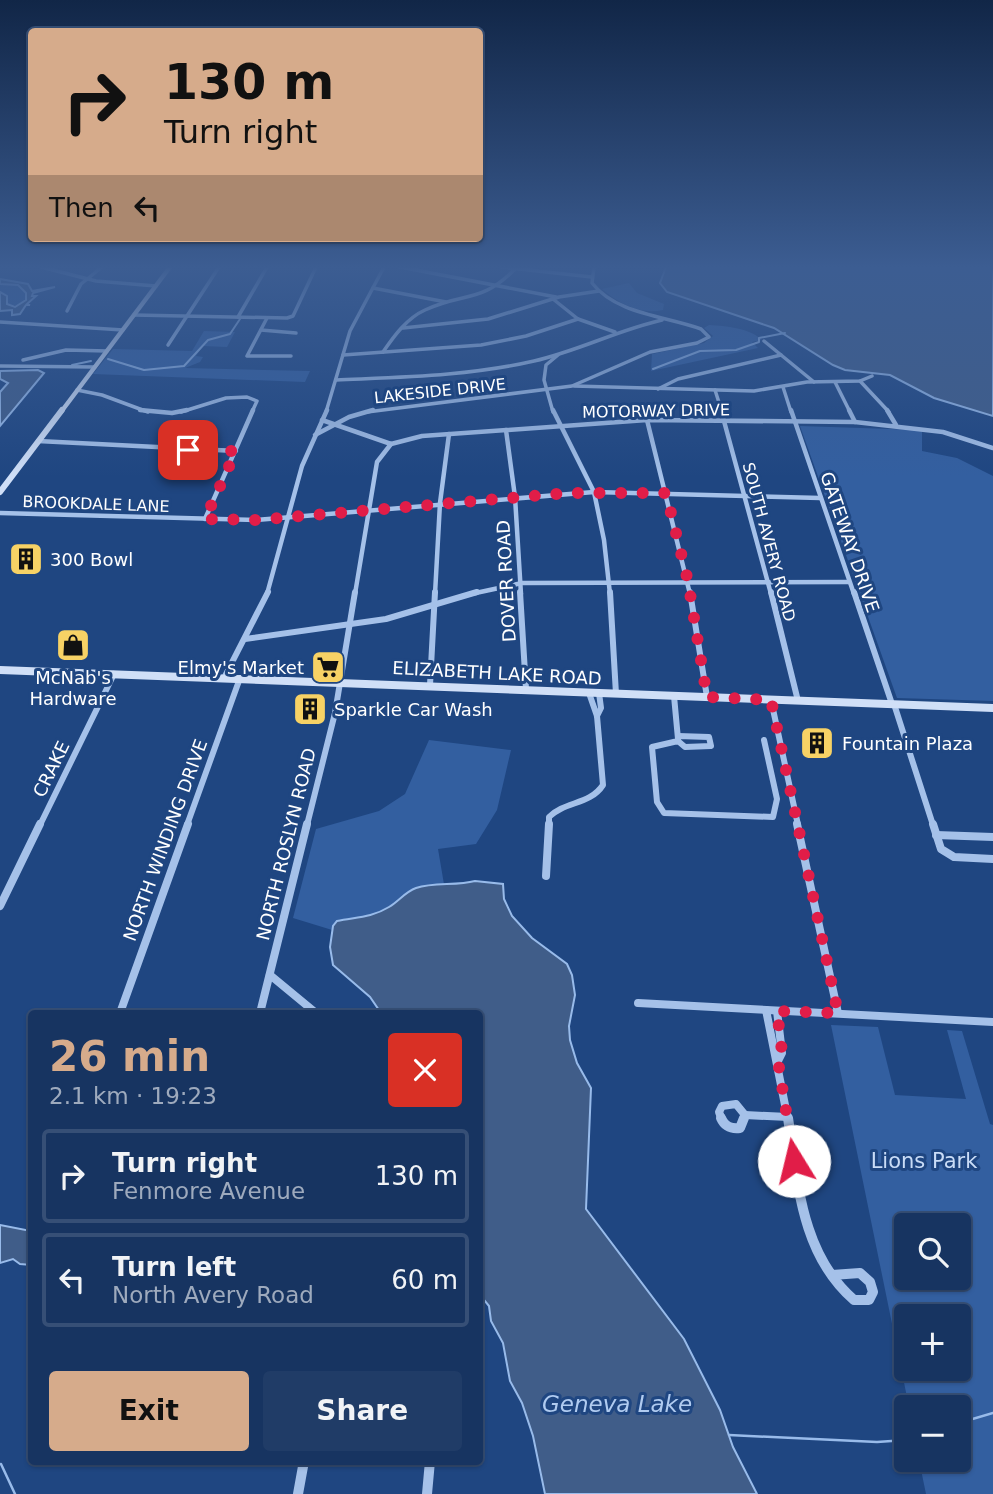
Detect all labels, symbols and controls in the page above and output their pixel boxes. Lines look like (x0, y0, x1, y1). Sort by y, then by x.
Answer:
text: 130 m (164, 54, 334, 111)
icon: right (49, 56, 140, 147)
text: Turn right (164, 113, 317, 151)
icon: left (128, 189, 166, 227)
text: Then (49, 193, 114, 223)
street label: LAKESIDE DRIVE (373, 375, 507, 407)
street label: MOTORWAY DRIVE (582, 400, 730, 422)
pin (158, 420, 218, 480)
icon: arrive (169, 431, 207, 469)
street label: SOUTH AVERY ROAD (739, 460, 799, 624)
street label: GATEWAY DRIVE (816, 469, 884, 615)
street label: BROOKDALE LANE (22, 492, 170, 516)
street label: DOVER ROAD (492, 519, 520, 643)
building icon: 300 Bowl (7, 540, 45, 578)
place label: 300 Bowl (50, 549, 133, 570)
shop icon: McNab's Hardware (54, 626, 92, 664)
supermarket icon: Elmy's Market (309, 648, 347, 686)
place label: Elmy's Market (178, 657, 304, 678)
street label: ELIZABETH LAKE ROAD (392, 657, 602, 689)
place label: McNab's Hardware (30, 667, 116, 709)
building icon: Sparkle Car Wash (291, 690, 329, 728)
place label: Sparkle Car Wash (334, 699, 493, 720)
building icon: Fountain Plaza (798, 724, 836, 762)
place label: Fountain Plaza (842, 733, 973, 754)
street label: NORTH WINDING DRIVE (119, 736, 211, 944)
street label: CRAKE (28, 738, 74, 800)
street label: NORTH ROSLYN ROAD (252, 746, 320, 942)
text: 26 min (49, 1032, 210, 1081)
button: close (388, 1033, 462, 1107)
text: 2.1 km · 19:23 (49, 1083, 217, 1109)
position arrow (757, 1124, 831, 1198)
text: Turn right (112, 1148, 257, 1178)
park label: Lions Park (871, 1149, 978, 1173)
icon: right (53, 1157, 91, 1195)
text: 130 m (375, 1161, 458, 1191)
text: Fenmore Avenue (112, 1178, 305, 1204)
map controls (894, 1213, 971, 1472)
button: search (894, 1213, 971, 1290)
text: Turn left (112, 1252, 236, 1282)
icon: left (53, 1261, 91, 1299)
text: 60 m (391, 1265, 458, 1295)
text: North Avery Road (112, 1282, 314, 1308)
button: + (894, 1304, 971, 1381)
button: Exit (49, 1371, 249, 1451)
button: Share (263, 1371, 462, 1451)
water label: Geneva Lake (542, 1391, 692, 1417)
button: − (894, 1395, 971, 1472)

